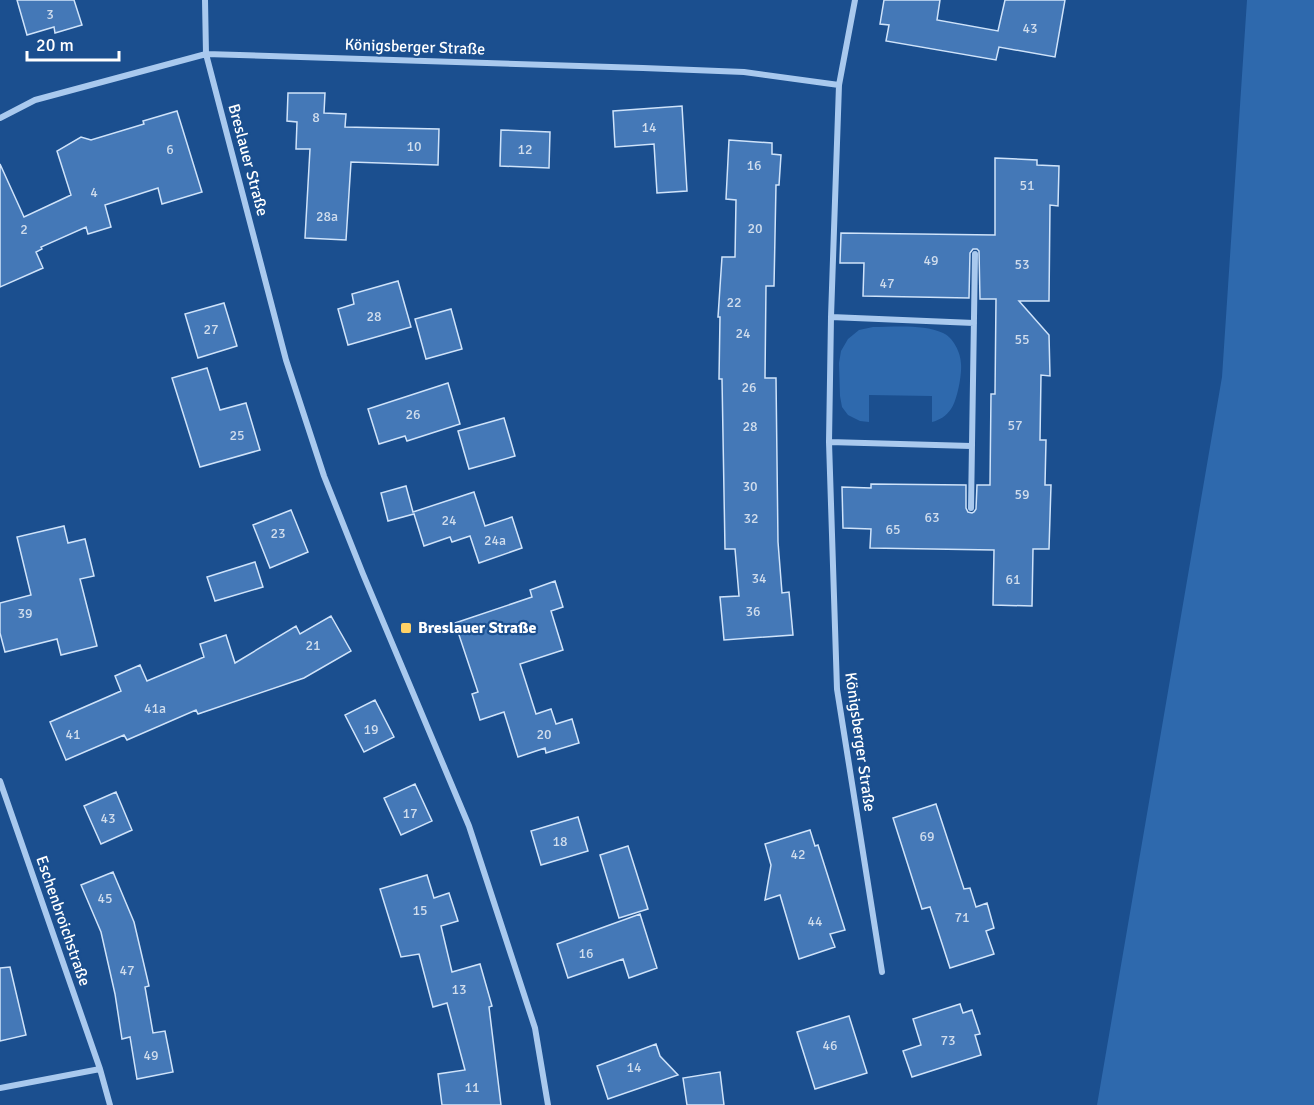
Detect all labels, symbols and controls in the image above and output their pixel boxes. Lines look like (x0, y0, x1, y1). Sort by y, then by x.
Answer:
house number: 3 (46, 6, 54, 23)
house number: 43 (1022, 20, 1038, 37)
scale bar (27, 24, 118, 62)
text: 20 m (36, 34, 74, 56)
street label: Königsberger Straße (344, 35, 486, 59)
street label: Breslauer Straße (223, 102, 273, 218)
house number: 8 (312, 109, 320, 126)
house number: 14 (641, 119, 657, 136)
house number: 10 (406, 138, 422, 155)
house number: 6 (166, 141, 174, 158)
house number: 12 (517, 141, 533, 158)
house number: 16 (746, 157, 762, 174)
house number: 51 (1019, 177, 1035, 194)
house number: 4 (90, 184, 98, 201)
house number: 28a (316, 208, 338, 225)
house number: 20 (747, 220, 763, 237)
house number: 2 (20, 221, 28, 238)
house number: 49 (923, 252, 939, 269)
house number: 53 (1014, 256, 1030, 273)
house number: 47 (879, 275, 895, 292)
house number: 22 (726, 294, 742, 311)
house number: 28 (366, 308, 382, 325)
house number: 27 (203, 321, 219, 338)
house number: 24 (735, 325, 751, 342)
house number: 55 (1014, 331, 1030, 348)
house number: 26 (741, 379, 757, 396)
house number: 26 (405, 406, 421, 423)
house number: 57 (1007, 417, 1023, 434)
house number: 28 (742, 418, 758, 435)
house number: 25 (229, 427, 245, 444)
house number: 30 (742, 478, 758, 495)
house number: 59 (1014, 486, 1030, 503)
house number: 63 (924, 509, 940, 526)
house number: 32 (743, 510, 759, 527)
house number: 24 (441, 512, 457, 529)
house number: 65 (885, 521, 901, 538)
house number: 23 (270, 525, 286, 542)
house number: 24a (484, 532, 506, 549)
house number: 34 (751, 570, 767, 587)
house number: 61 (1005, 571, 1021, 588)
house number: 36 (745, 603, 761, 620)
house number: 39 (17, 605, 33, 622)
place label: Breslauer Straße (418, 618, 537, 638)
marker: Breslauer Straße (399, 621, 413, 635)
house number: 21 (305, 637, 321, 654)
street label: Königsberger Straße (840, 671, 880, 813)
house number: 41a (144, 700, 166, 717)
house number: 19 (363, 721, 379, 738)
house number: 41 (65, 726, 81, 743)
house number: 20 (536, 726, 552, 743)
house number: 17 (402, 805, 418, 822)
house number: 43 (100, 810, 116, 827)
house number: 69 (919, 828, 935, 845)
house number: 18 (552, 833, 568, 850)
house number: 42 (790, 846, 806, 863)
street label: Eschenbroichstraße (31, 853, 95, 989)
house number: 45 (97, 890, 113, 907)
house number: 15 (412, 902, 428, 919)
house number: 71 (954, 909, 970, 926)
house number: 44 (807, 913, 823, 930)
house number: 16 (578, 945, 594, 962)
house number: 47 (119, 962, 135, 979)
house number: 13 (451, 981, 467, 998)
house number: 73 (940, 1032, 956, 1049)
house number: 46 (822, 1037, 838, 1054)
house number: 49 (143, 1047, 159, 1064)
house number: 14 (626, 1059, 642, 1076)
house number: 11 (464, 1079, 480, 1096)

